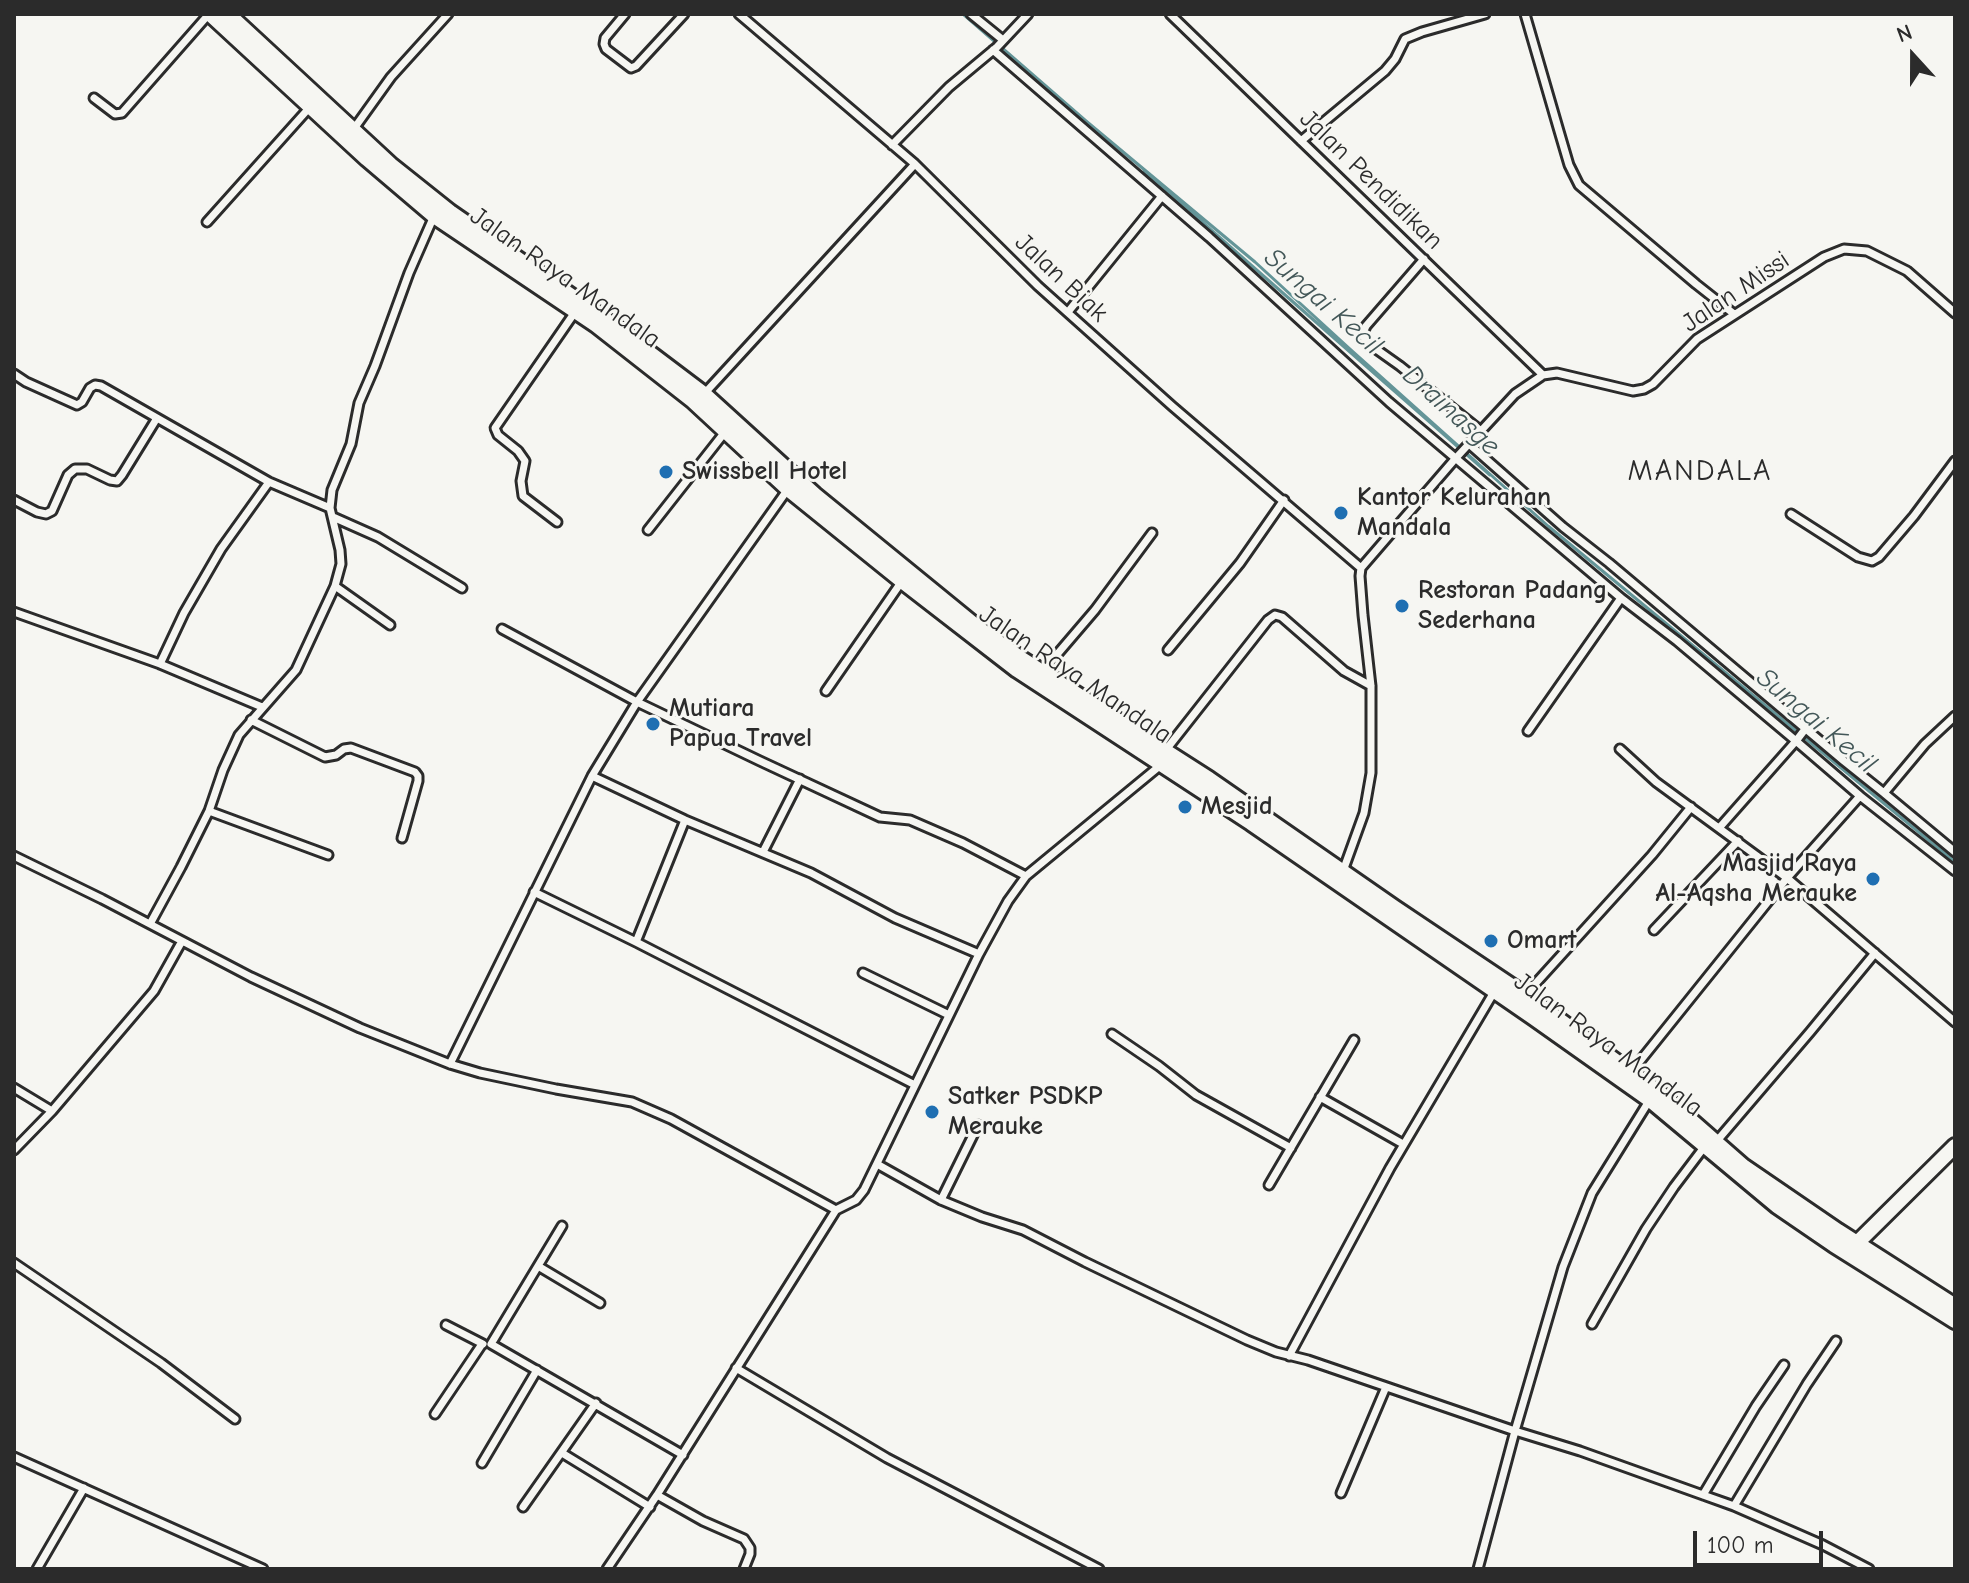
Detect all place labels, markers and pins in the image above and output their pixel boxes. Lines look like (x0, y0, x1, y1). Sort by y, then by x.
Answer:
place label: Swissbell Hotel (682, 456, 847, 488)
marker: Swissbell Hotel (657, 463, 675, 481)
place label: Kantor Kelurahan Mandala (1357, 482, 1551, 544)
marker: Kantor Kelurahan Mandala (1332, 504, 1350, 522)
place label: Restoran Padang Sederhana (1418, 575, 1607, 636)
marker: Restoran Padang Sederhana (1393, 597, 1411, 615)
place label: Mutiara Papua Travel (669, 693, 812, 754)
marker: Mutiara Papua Travel (644, 715, 662, 733)
place label: Mesjid (1201, 791, 1272, 823)
marker: Mesjid (1176, 798, 1194, 816)
place label: Masjid Raya Al-Aqsha Merauke (1656, 848, 1857, 910)
marker: Masjid Raya Al-Aqsha Merauke (1864, 870, 1882, 888)
place label: Omart (1507, 925, 1576, 957)
marker: Omart (1482, 932, 1500, 950)
place label: Satker PSDKP Merauke (948, 1081, 1102, 1142)
marker: Satker PSDKP Merauke (923, 1103, 941, 1121)

